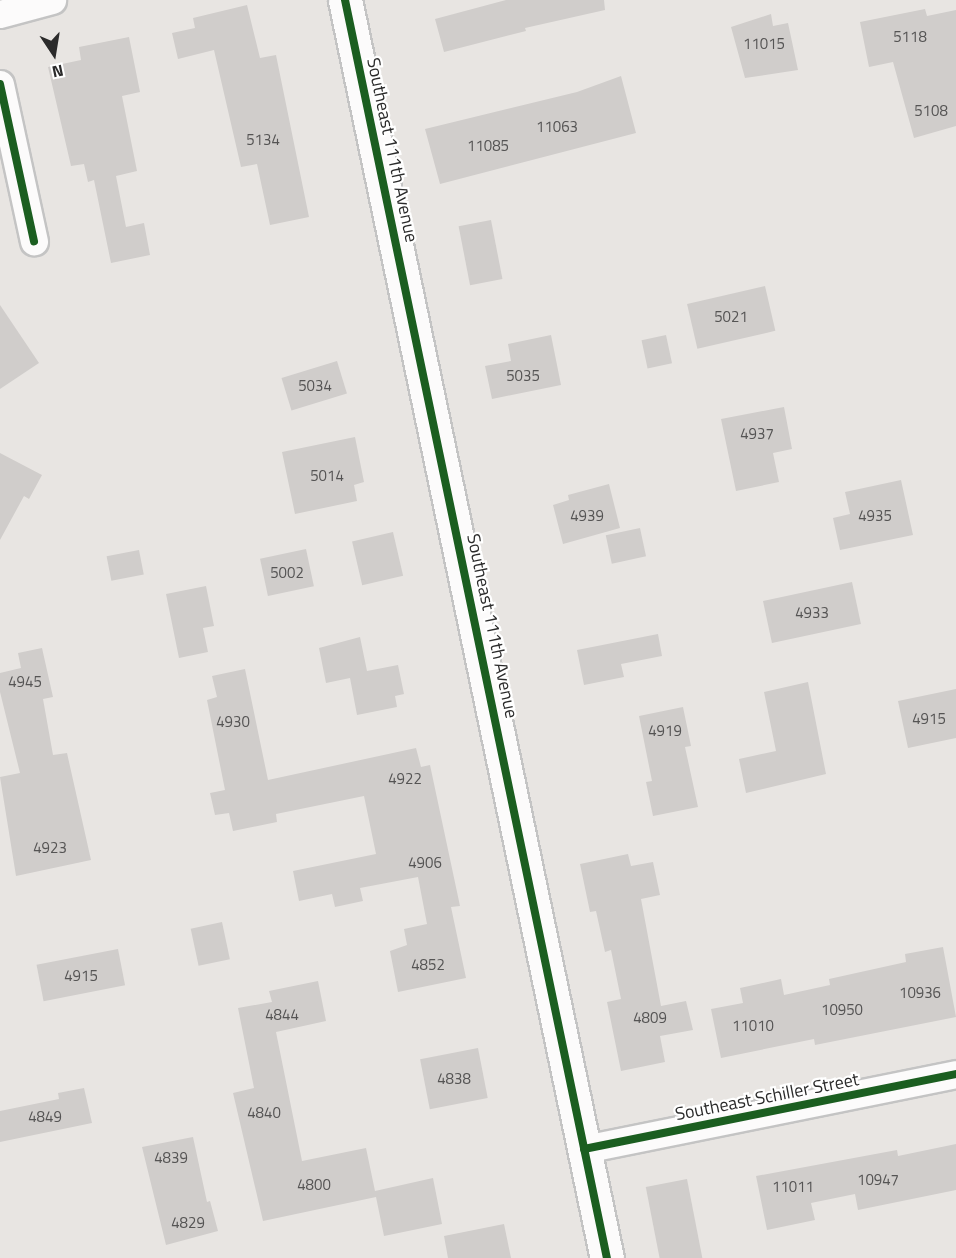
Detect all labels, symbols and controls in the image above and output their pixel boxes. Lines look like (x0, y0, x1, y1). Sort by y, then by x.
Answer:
north arrow (24, 24, 84, 84)
house number: 5118 (893, 28, 927, 46)
house number: 11015 (743, 35, 785, 53)
street label: Southeast 111th Avenue (362, 56, 422, 244)
text: N (50, 59, 66, 84)
house number: 5108 (914, 102, 948, 120)
house number: 11063 (536, 118, 578, 136)
house number: 5134 (246, 131, 280, 149)
house number: 11085 (467, 137, 509, 155)
house number: 5021 (714, 308, 748, 326)
house number: 5035 (506, 367, 540, 385)
house number: 5034 (298, 377, 332, 395)
house number: 4937 (740, 425, 774, 443)
house number: 5014 (310, 467, 344, 485)
house number: 4939 (570, 507, 604, 525)
house number: 4935 (858, 507, 892, 525)
street label: Southeast 111th Avenue (462, 532, 522, 720)
house number: 5002 (270, 564, 304, 582)
house number: 4933 (795, 604, 829, 622)
house number: 4945 (8, 673, 42, 691)
house number: 4915 (912, 710, 946, 728)
house number: 4930 (216, 713, 250, 731)
house number: 4919 (648, 722, 682, 740)
house number: 4922 (388, 770, 422, 788)
house number: 4923 (33, 839, 67, 857)
house number: 4906 (408, 854, 442, 872)
house number: 4852 (411, 956, 445, 974)
house number: 4915 (64, 967, 98, 985)
house number: 10936 (899, 984, 941, 1002)
house number: 10950 (821, 1001, 863, 1019)
house number: 4844 (265, 1006, 299, 1024)
house number: 4809 (633, 1009, 667, 1027)
house number: 11010 (732, 1017, 774, 1035)
street label: Southeast Schiller Street (673, 1069, 861, 1125)
house number: 4838 (437, 1070, 471, 1088)
house number: 4840 (247, 1104, 281, 1122)
house number: 4849 (28, 1108, 62, 1126)
house number: 4839 (154, 1149, 188, 1167)
house number: 10947 (857, 1171, 899, 1189)
house number: 4800 (297, 1176, 331, 1194)
house number: 11011 (772, 1178, 814, 1196)
house number: 4829 (171, 1214, 205, 1232)

